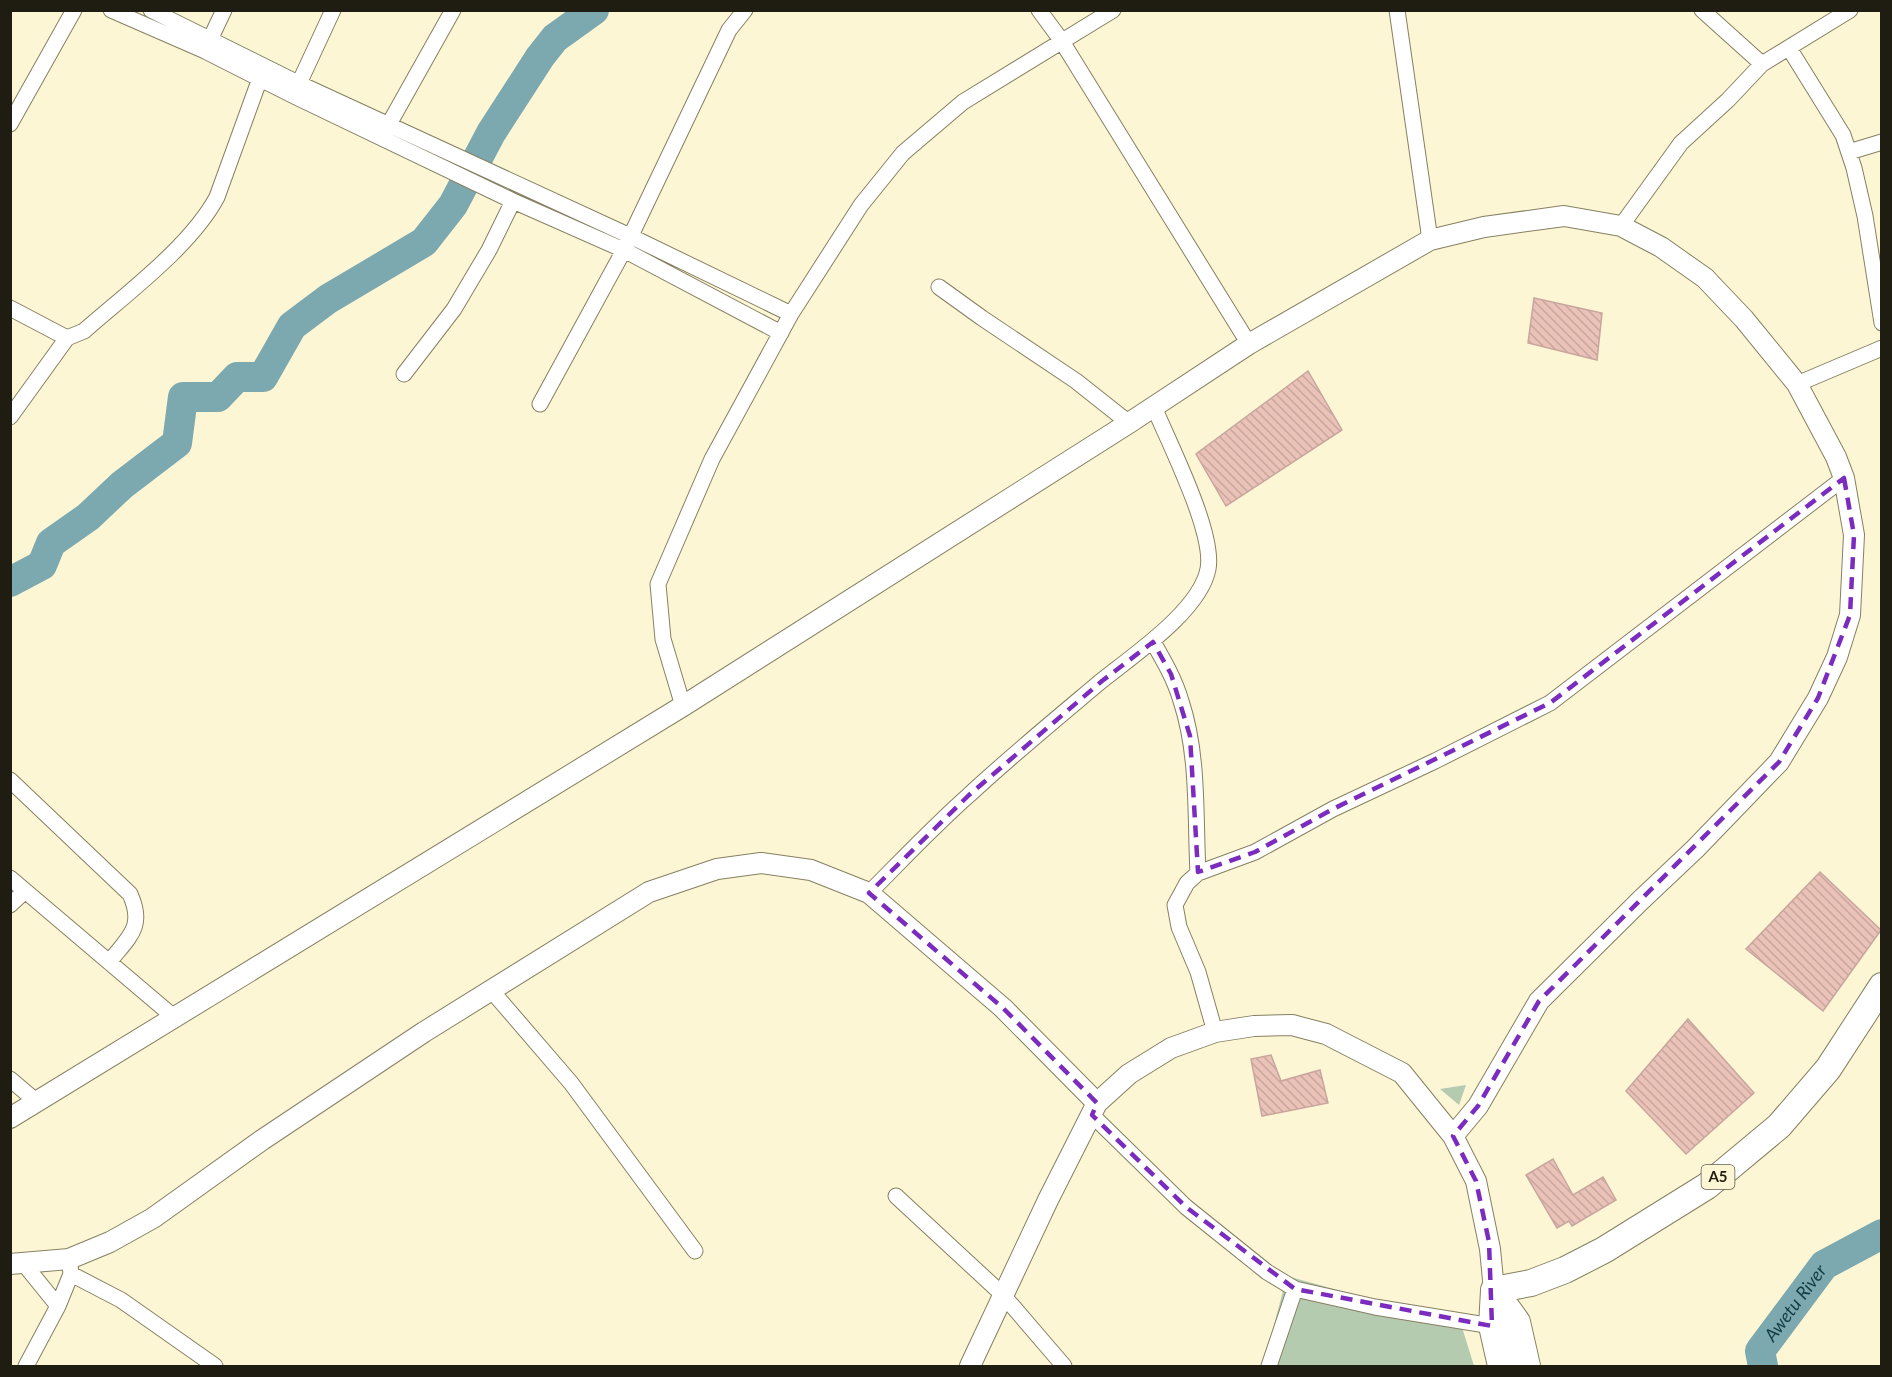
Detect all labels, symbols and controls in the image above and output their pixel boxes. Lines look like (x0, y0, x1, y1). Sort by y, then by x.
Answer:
road number: A5 (1702, 1165, 1734, 1189)
water label: Awetu River (1759, 1259, 1831, 1346)

